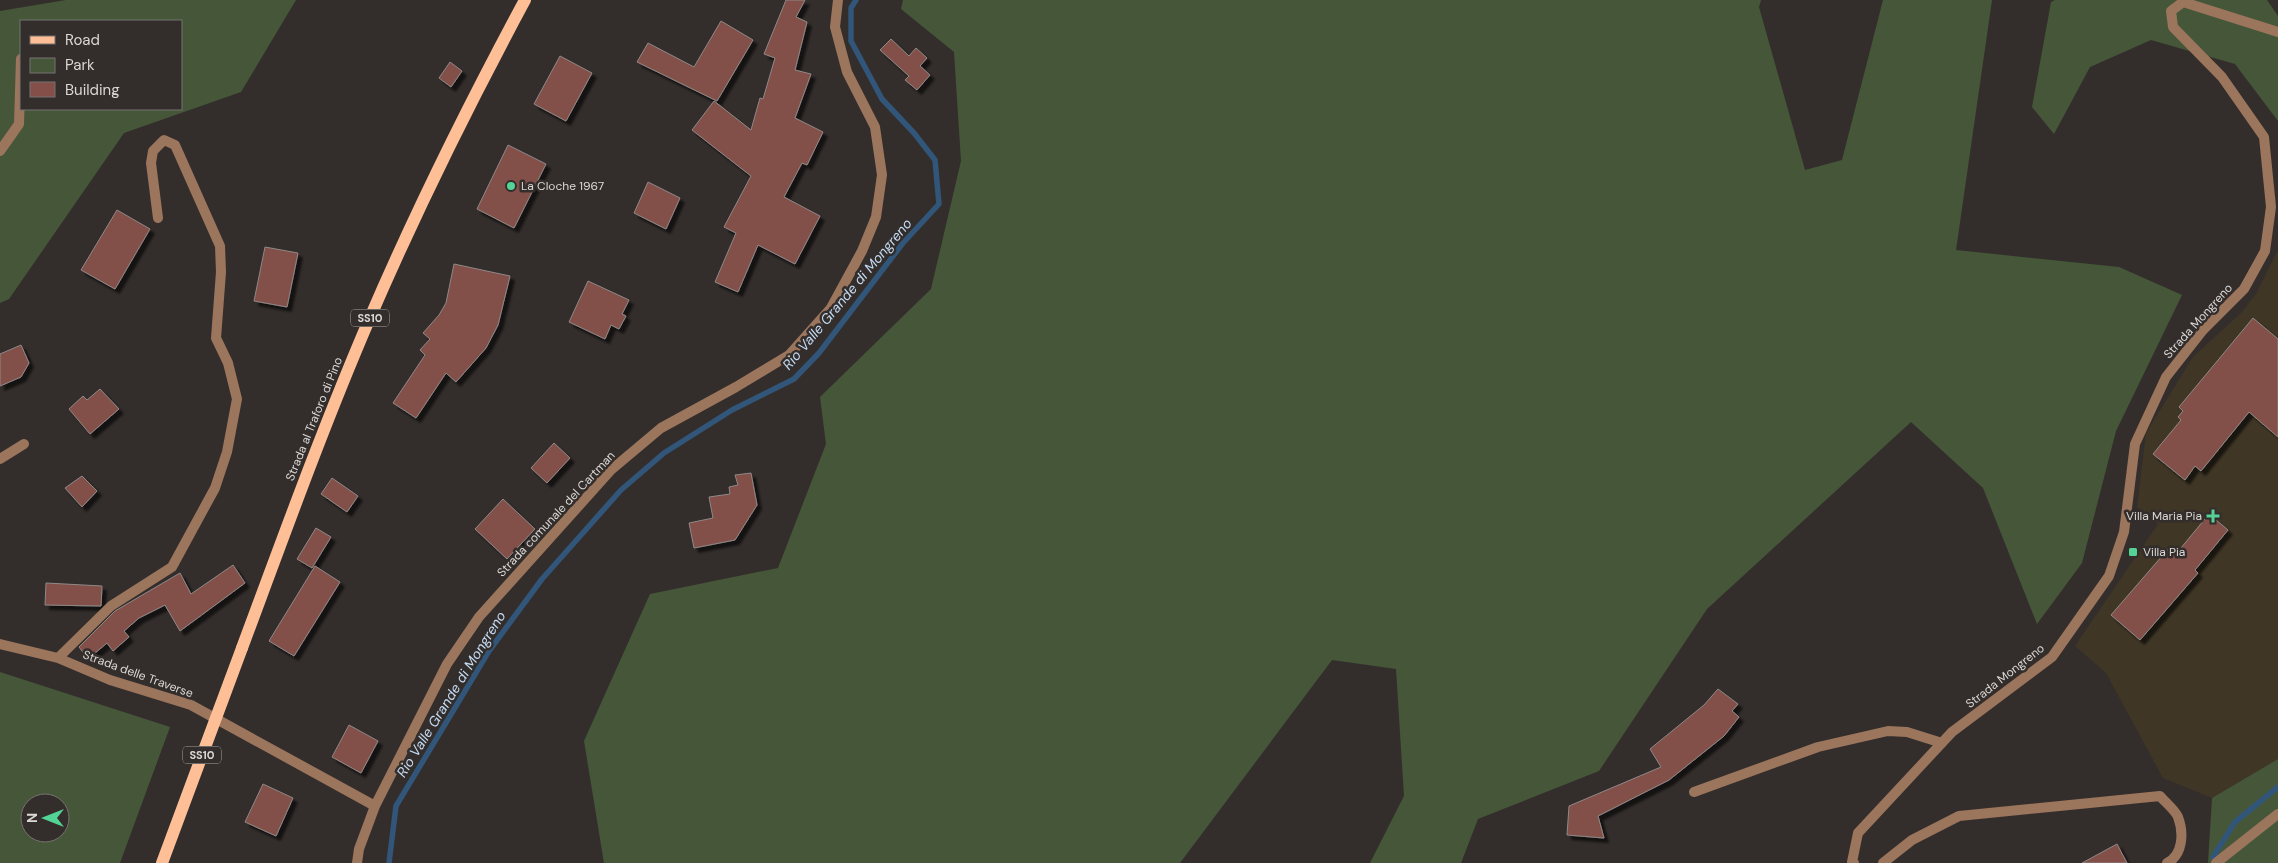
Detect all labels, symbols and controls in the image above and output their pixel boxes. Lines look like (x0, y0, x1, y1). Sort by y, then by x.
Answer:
legend (20, 20, 182, 110)
text: Road (65, 30, 100, 50)
text: Park (65, 55, 95, 75)
text: Building (65, 80, 120, 100)
place label: La Cloche 1967 (521, 178, 604, 194)
marker: La Cloche 1967 (505, 180, 517, 192)
water label: Rio Valle Grande di Mongreno (778, 215, 916, 373)
street label: Strada Mongreno (2160, 280, 2236, 362)
road number: SS10 (351, 310, 389, 326)
street label: Strada al Traforo di Pino (282, 355, 346, 483)
street label: Strada comunale del Cartman (494, 448, 619, 580)
place label: Villa Maria Pia (2126, 508, 2202, 524)
marker: Villa Maria Pia (2206, 509, 2220, 523)
place label: Villa Pia (2143, 544, 2185, 560)
marker: Villa Pia (2127, 546, 2139, 558)
water label: Rio Valle Grande di Mongreno (392, 608, 510, 780)
street label: Strada Mongreno (1962, 640, 2048, 712)
street label: Strada delle Traverse (81, 647, 196, 701)
road number: SS10 (183, 746, 221, 764)
north arrow (20, 793, 70, 843)
text: N (23, 813, 41, 823)

